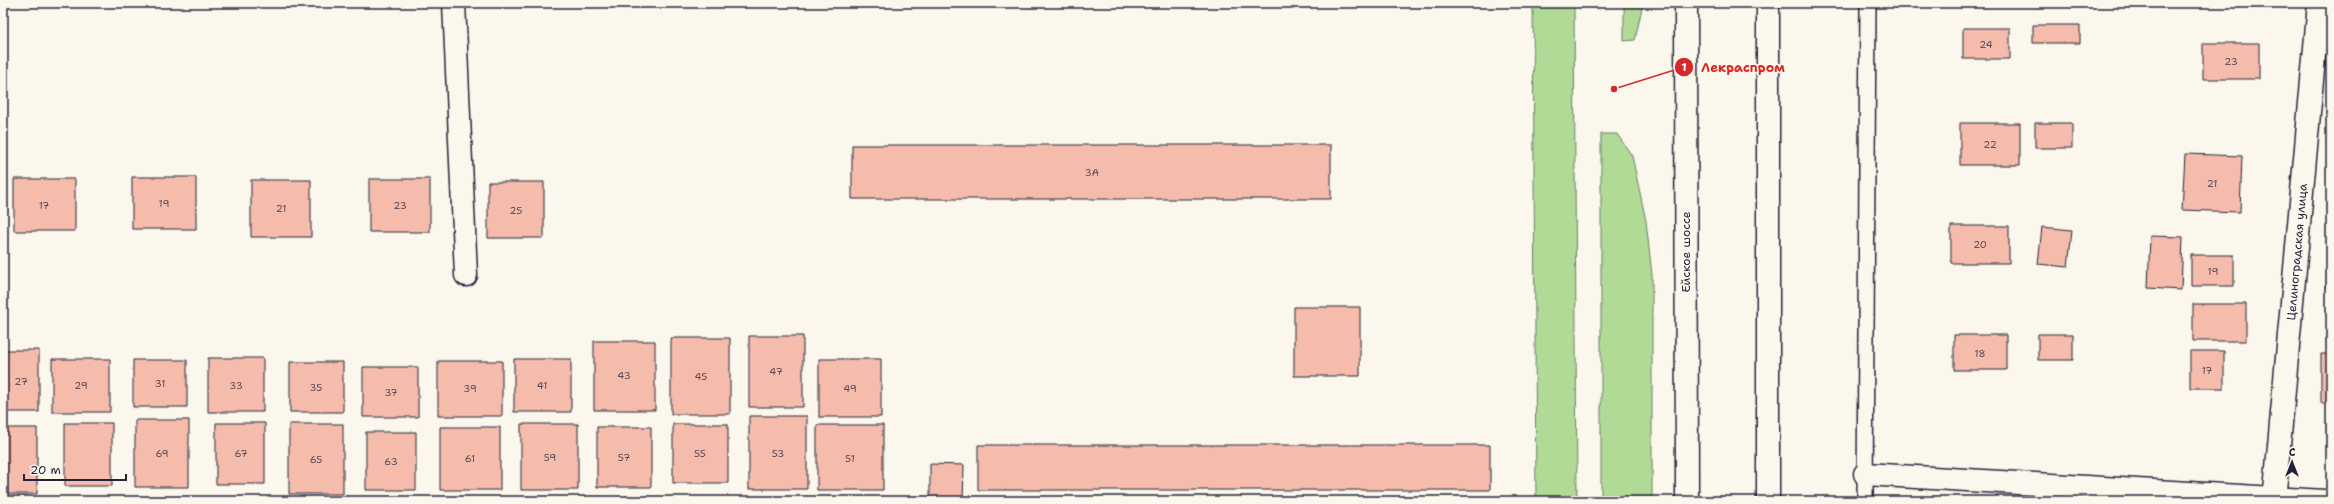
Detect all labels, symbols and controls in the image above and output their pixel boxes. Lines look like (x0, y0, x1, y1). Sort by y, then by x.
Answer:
house number: 24 (1979, 38, 1993, 51)
callout: Лекраспром (1674, 55, 1793, 80)
house number: 23 (2224, 55, 2238, 68)
text: 1 (1681, 59, 1687, 75)
text: Лекраспром (1701, 59, 1785, 76)
house number: 22 (1983, 138, 1997, 151)
house number: 3А (1085, 166, 1099, 179)
house number: 21 (2207, 177, 2217, 190)
street label: Целиноградская улица (2283, 182, 2311, 321)
house number: 19 (159, 197, 169, 210)
house number: 17 (39, 199, 49, 212)
house number: 23 (393, 199, 407, 212)
house number: 21 (276, 202, 286, 215)
house number: 25 (510, 204, 522, 217)
street label: Ейское шоссе (1678, 211, 1694, 293)
house number: 20 (1973, 238, 1987, 251)
house number: 19 (2208, 265, 2218, 278)
house number: 18 (1974, 347, 1986, 360)
house number: 17 (2202, 364, 2212, 377)
house number: 47 (769, 365, 783, 378)
house number: 43 (617, 369, 631, 382)
house number: 45 (695, 370, 707, 383)
house number: 27 (14, 375, 28, 388)
house number: 31 (155, 377, 165, 390)
house number: 29 (74, 379, 88, 392)
house number: 33 (229, 379, 243, 392)
house number: 41 (537, 379, 547, 392)
house number: 35 (310, 381, 322, 394)
house number: 39 (463, 382, 477, 395)
house number: 49 (843, 382, 857, 395)
house number: 37 (384, 386, 398, 399)
north arrow (2272, 442, 2312, 482)
text: С (2289, 445, 2296, 460)
house number: 69 (155, 447, 169, 460)
house number: 67 (235, 447, 247, 460)
house number: 55 (694, 447, 706, 460)
house number: 53 (772, 447, 784, 460)
house number: 59 (544, 451, 556, 464)
house number: 57 (618, 451, 630, 464)
house number: 61 (465, 452, 475, 465)
house number: 51 (845, 452, 855, 465)
house number: 65 (310, 453, 322, 466)
house number: 63 (384, 455, 398, 468)
scale bar (24, 456, 126, 482)
text: 20 m (30, 462, 61, 478)

